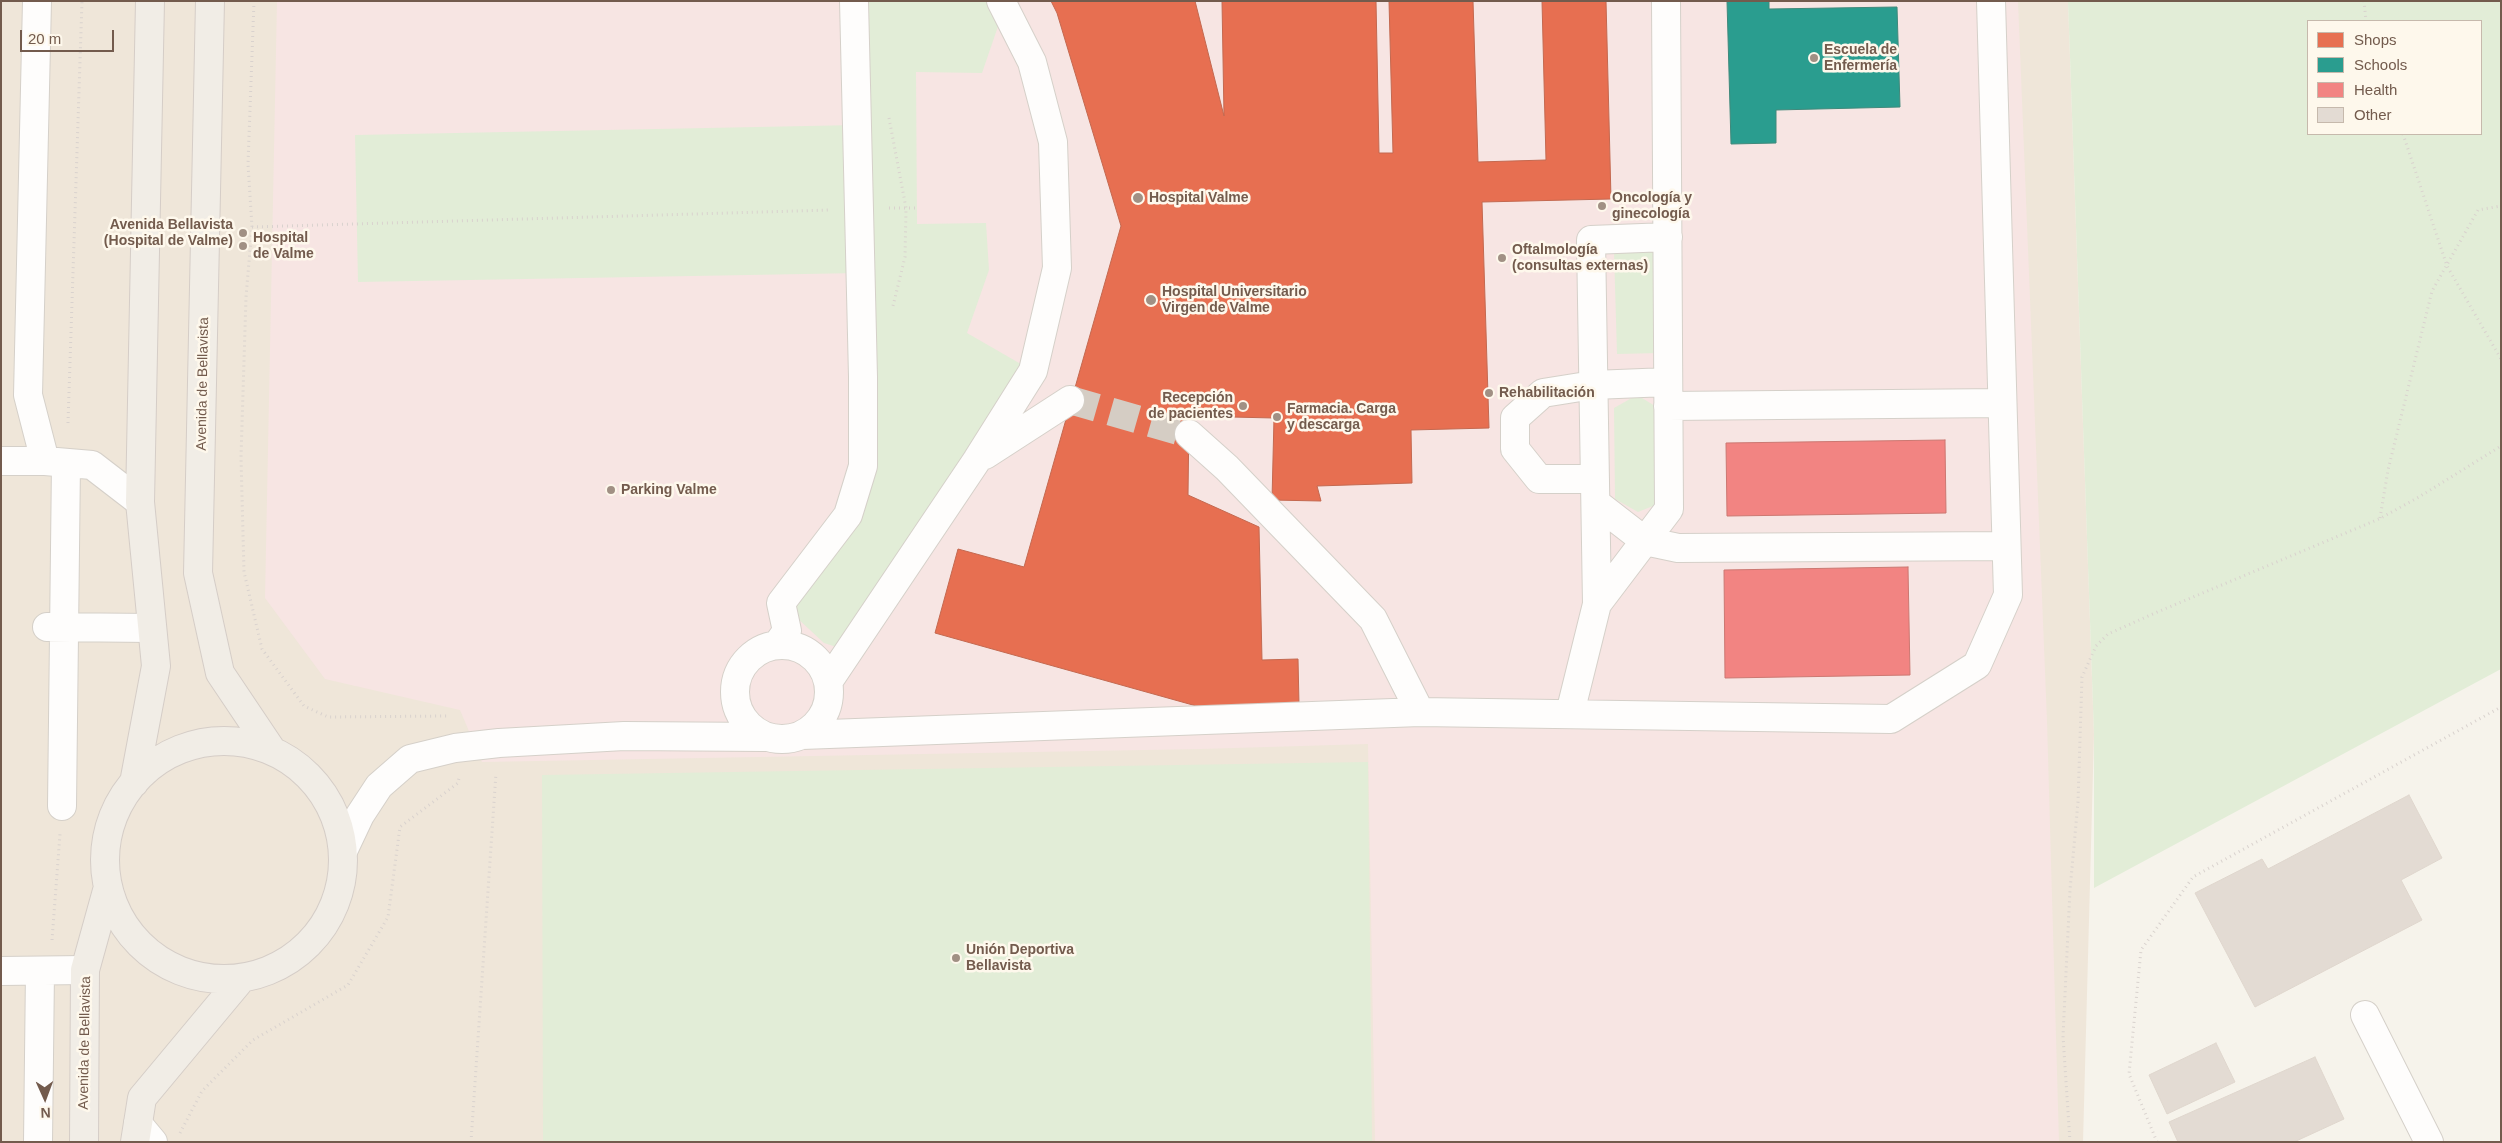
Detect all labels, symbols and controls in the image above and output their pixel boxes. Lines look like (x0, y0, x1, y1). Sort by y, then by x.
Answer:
scale bar (22, 20, 116, 52)
legend (2307, 20, 2482, 135)
text: 20 m (28, 30, 61, 47)
text: Shops (2354, 31, 2397, 48)
place label: Escuela de Enfermería (1824, 42, 1897, 74)
marker: Escuela de Enfermería (1808, 52, 1820, 64)
text: Schools (2354, 56, 2407, 73)
text: Health (2354, 81, 2397, 98)
text: Other (2354, 106, 2392, 123)
place label: Hospital Valme (1149, 190, 1249, 206)
place label: Oncología y ginecología (1612, 190, 1692, 222)
marker: Hospital Valme (1131, 191, 1145, 205)
marker: Oncología y ginecología (1596, 200, 1608, 212)
place label: Avenida Bellavista (Hospital de Valme) (104, 217, 233, 250)
marker: Avenida Bellavista (Hospital de Valme) (237, 227, 249, 239)
place label: Hospital de Valme (253, 230, 314, 262)
marker: Hospital de Valme (237, 240, 249, 252)
place label: Oftalmología (consultas externas) (1512, 242, 1648, 274)
marker: Oftalmología (consultas externas) (1496, 252, 1508, 264)
place label: Hospital Universitario Virgen de Valme (1162, 284, 1307, 316)
marker: Hospital Universitario Virgen de Valme (1144, 293, 1158, 307)
street label: Avenida de Bellavista (193, 317, 213, 451)
place label: Rehabilitación (1499, 385, 1595, 401)
marker: Rehabilitación (1483, 387, 1495, 399)
place label: Recepción de pacientes (1148, 390, 1233, 422)
marker: Recepción de pacientes (1237, 400, 1249, 412)
place label: Farmacia. Carga y descarga (1287, 401, 1396, 434)
marker: Farmacia. Carga y descarga (1271, 411, 1283, 423)
place label: Parking Valme (621, 482, 717, 498)
marker: Parking Valme (605, 484, 617, 496)
place label: Unión Deportiva Bellavista (966, 942, 1074, 974)
marker: Unión Deportiva Bellavista (950, 952, 962, 964)
street label: Avenida de Bellavista (75, 976, 95, 1110)
north arrow (20, 1073, 70, 1123)
text: N (40, 1105, 51, 1121)

